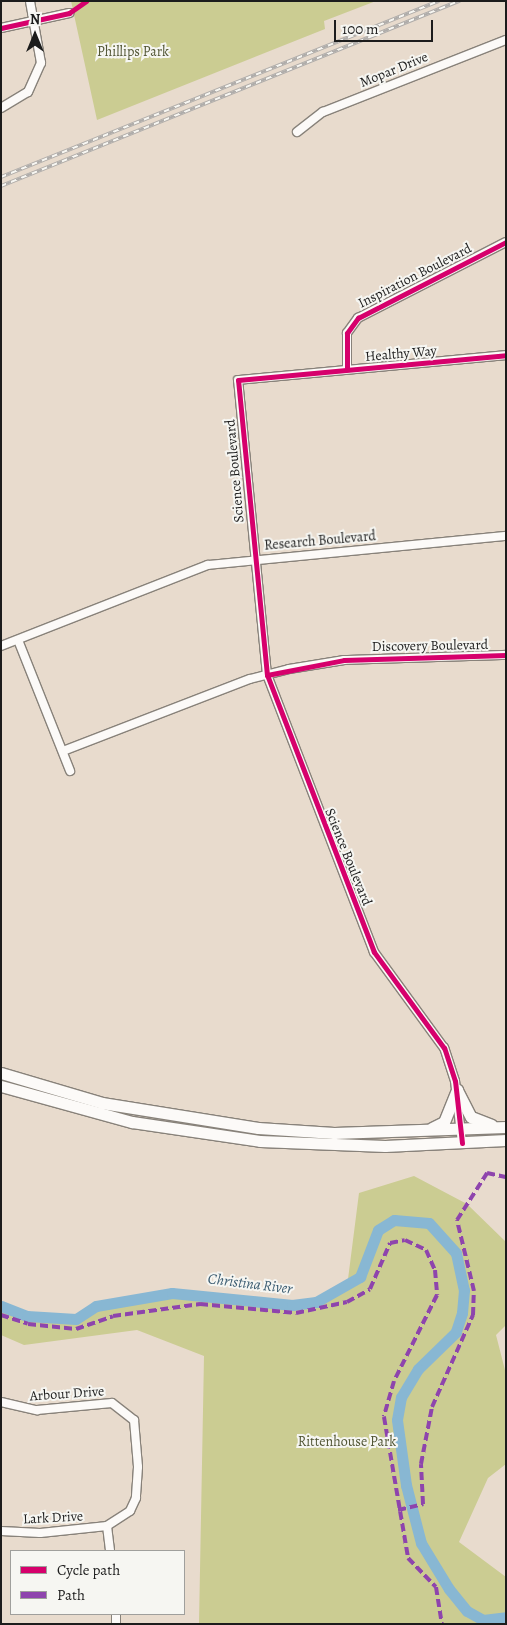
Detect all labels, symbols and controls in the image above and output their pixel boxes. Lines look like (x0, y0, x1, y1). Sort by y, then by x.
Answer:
north arrow (10, 10, 60, 60)
text: N (30, 10, 40, 29)
scale bar (337, 10, 436, 42)
text: 100 m (342, 19, 379, 39)
park label: Phillips Park (97, 44, 169, 60)
street label: Mopar Drive (357, 49, 431, 91)
street label: Inspiration Boulevard (355, 240, 475, 312)
street label: Healthy Way (365, 343, 437, 365)
street label: Science Boulevard (222, 419, 248, 523)
street label: Research Boulevard (264, 528, 376, 554)
street label: Discovery Boulevard (372, 637, 488, 655)
street label: Science Boulevard (321, 806, 375, 908)
water label: Christina River (207, 1270, 293, 1298)
street label: Arbour Drive (29, 1383, 105, 1405)
park label: Rittenhouse Park (298, 1434, 396, 1450)
street label: Lark Drive (23, 1508, 83, 1528)
legend (10, 1550, 185, 1615)
text: Cycle path (57, 1560, 120, 1580)
text: Path (57, 1585, 85, 1605)

